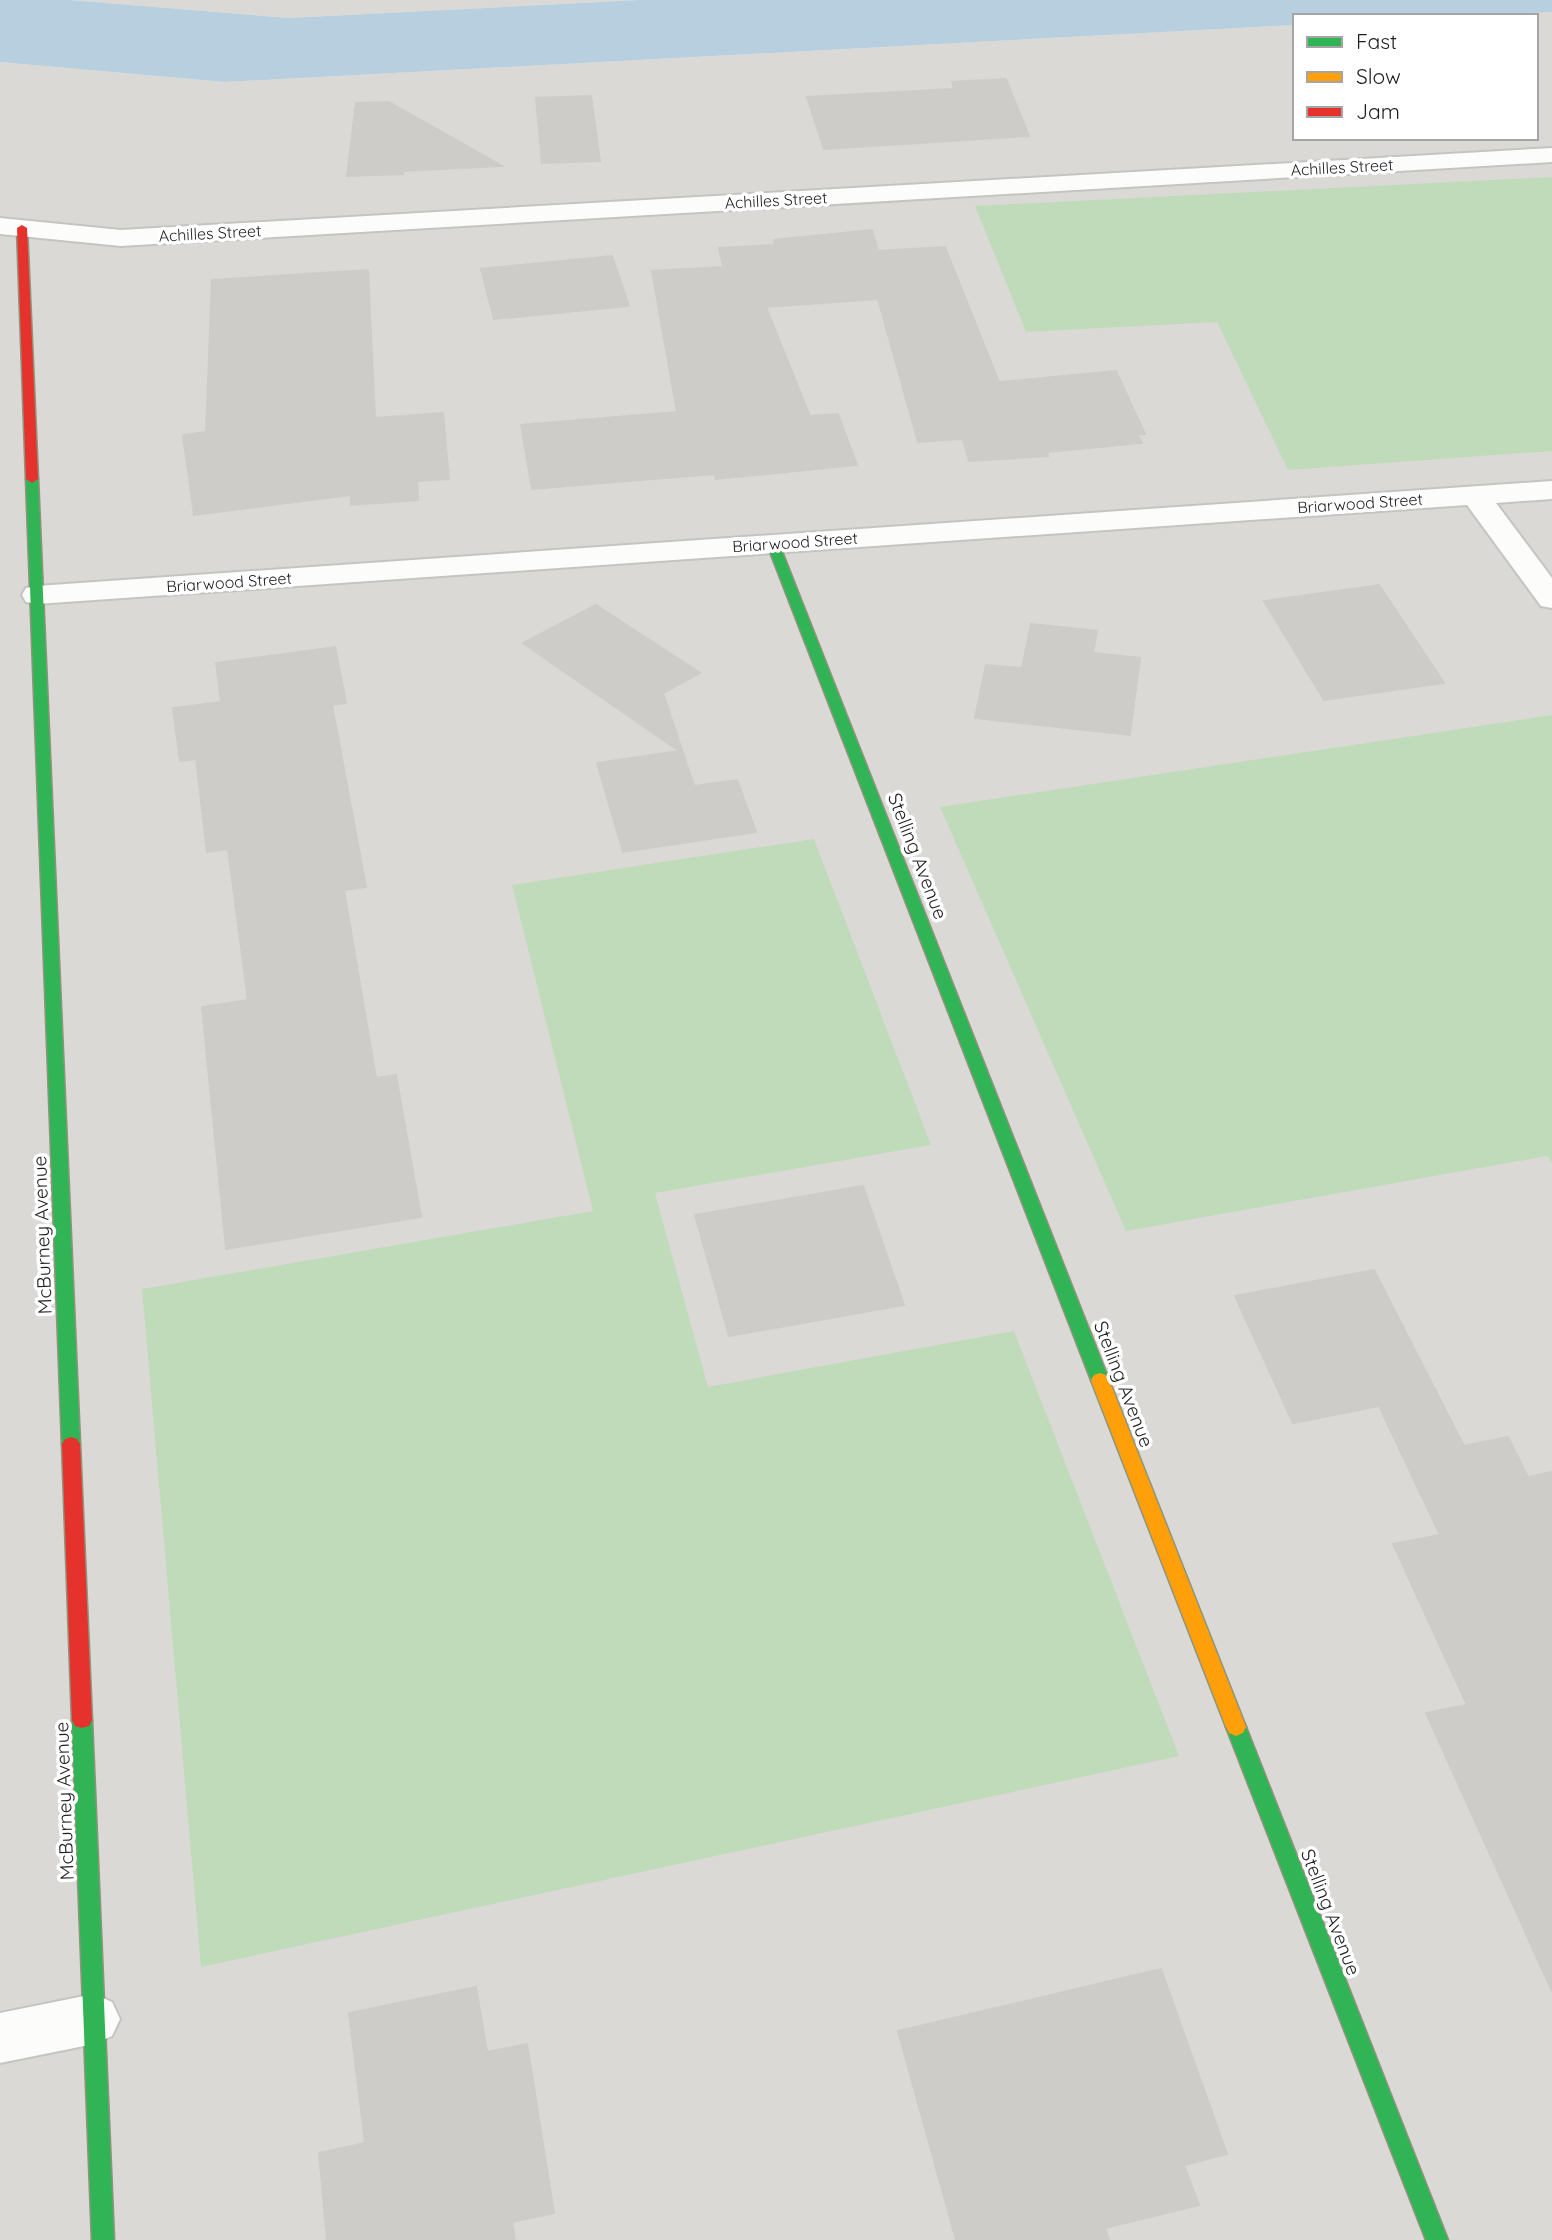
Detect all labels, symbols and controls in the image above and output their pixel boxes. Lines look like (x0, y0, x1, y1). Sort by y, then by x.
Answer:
legend (1293, 14, 1538, 140)
text: Fast (1356, 28, 1397, 54)
text: Slow (1356, 63, 1401, 89)
text: Jam (1356, 98, 1400, 124)
street label: Achilles Street (1290, 154, 1394, 180)
street label: Achilles Street (724, 187, 828, 213)
street label: Achilles Street (158, 220, 262, 246)
street label: Briarwood Street (1297, 489, 1423, 517)
street label: Briarwood Street (732, 528, 858, 556)
street label: Briarwood Street (166, 568, 292, 596)
street label: Stelling Avenue (883, 789, 953, 923)
street label: McBurney Avenue (27, 1155, 57, 1315)
street label: Stelling Avenue (1089, 1317, 1159, 1451)
street label: McBurney Avenue (49, 1721, 79, 1881)
street label: Stelling Avenue (1296, 1845, 1366, 1979)

